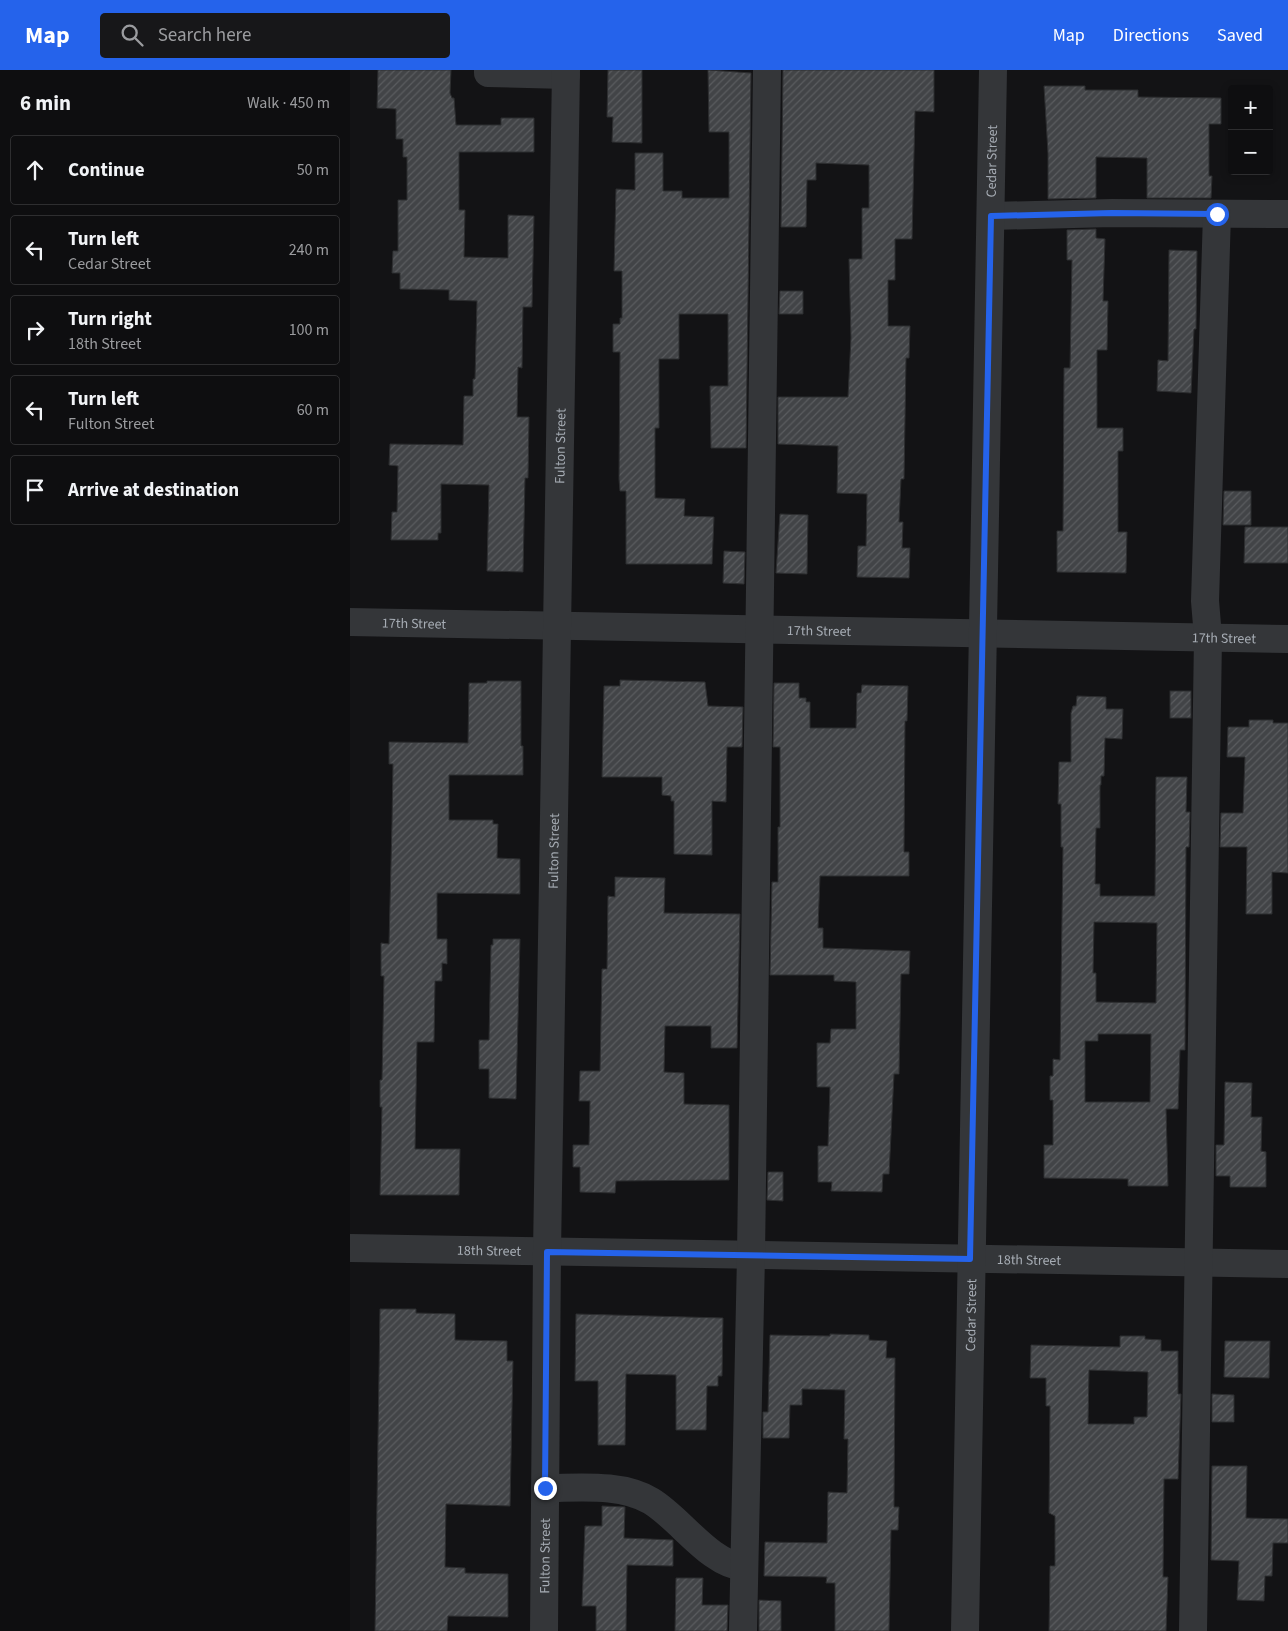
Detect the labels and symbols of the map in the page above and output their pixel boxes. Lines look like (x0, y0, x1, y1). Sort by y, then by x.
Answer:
street label: Cedar Street (982, 125, 1003, 198)
route start (1206, 203, 1229, 226)
street label: Fulton Street (550, 408, 572, 484)
street label: 17th Street (382, 614, 447, 635)
street label: 17th Street (787, 621, 851, 642)
street label: 17th Street (1192, 628, 1256, 649)
street label: Fulton Street (544, 813, 565, 889)
street label: 18th Street (457, 1241, 522, 1262)
street label: 18th Street (997, 1250, 1061, 1271)
street label: Cedar Street (961, 1278, 982, 1352)
route end (534, 1477, 557, 1500)
street label: Fulton Street (535, 1518, 556, 1594)

